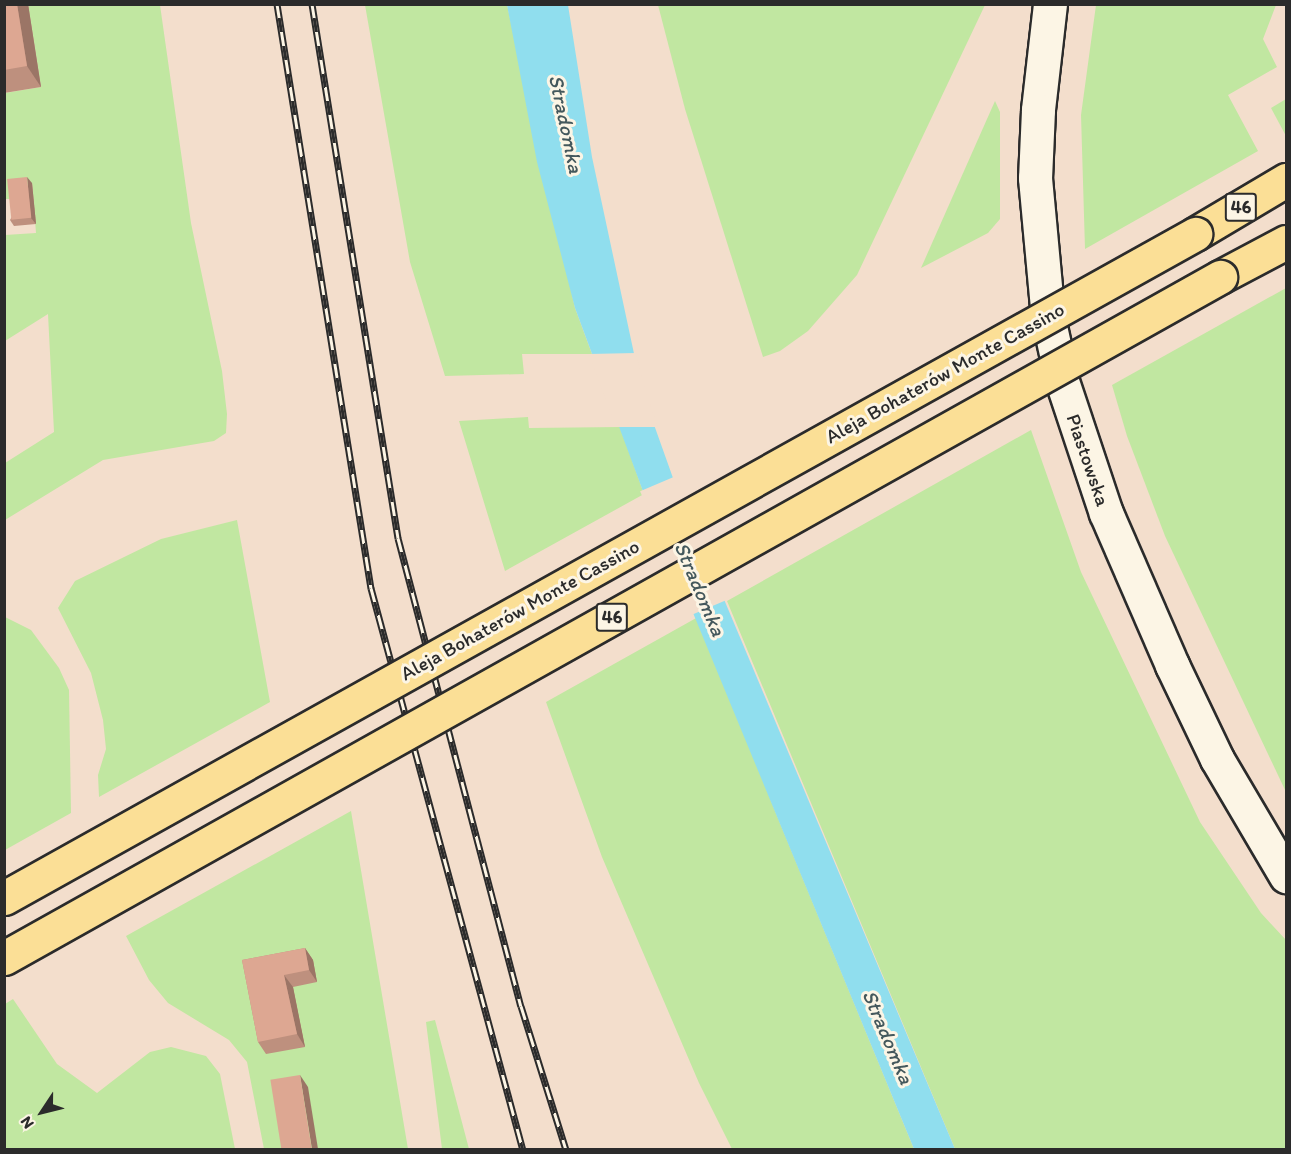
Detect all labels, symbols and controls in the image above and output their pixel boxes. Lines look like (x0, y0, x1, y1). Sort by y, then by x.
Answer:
water label: Stradomka (543, 73, 589, 175)
road number: 46 (1224, 192, 1258, 222)
street label: Aleja Bohaterów Monte Cassino (821, 297, 1069, 449)
street label: Piastowska (1061, 411, 1115, 509)
street label: Aleja Bohaterów Monte Cassino (396, 534, 644, 686)
water label: Stradomka (669, 538, 731, 640)
road number: 46 (596, 602, 628, 632)
water label: Stradomka (857, 986, 919, 1088)
north arrow (12, 1082, 72, 1142)
text: N (16, 1113, 38, 1132)

